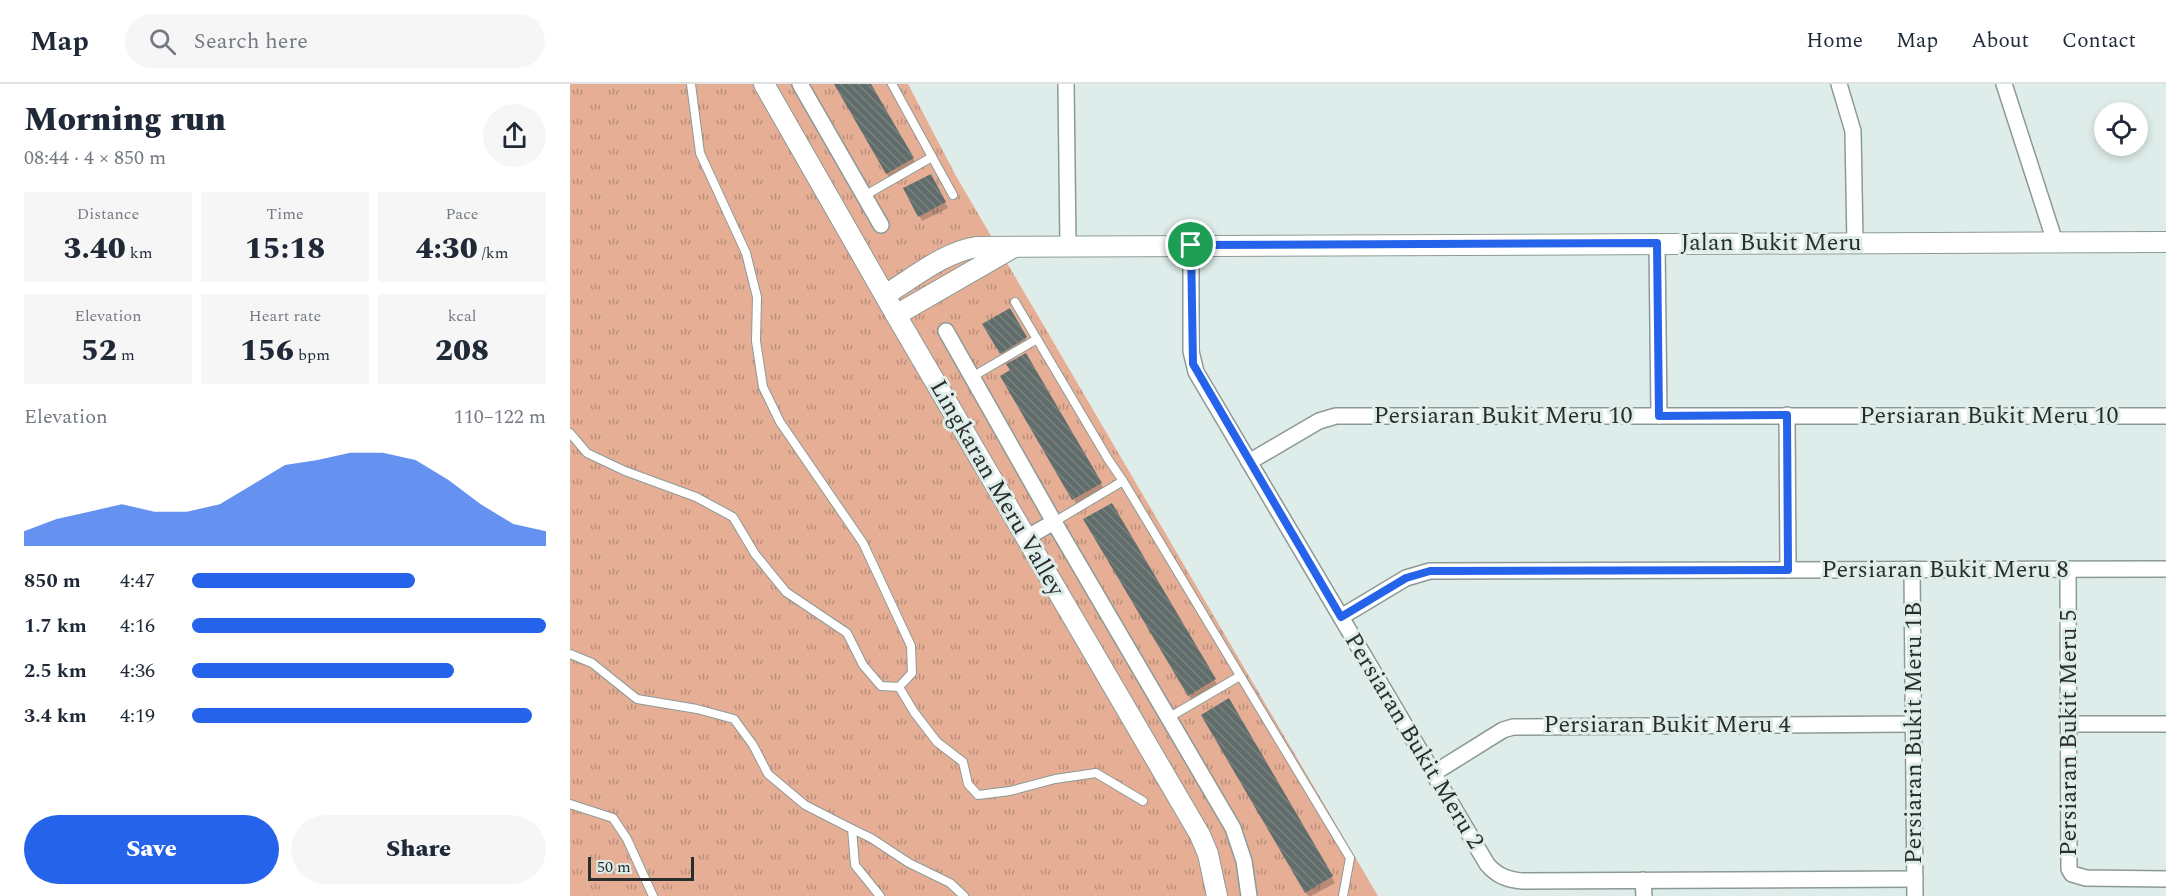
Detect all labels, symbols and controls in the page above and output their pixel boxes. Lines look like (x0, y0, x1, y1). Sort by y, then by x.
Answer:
search box (125, 14, 545, 68)
text: Map (30, 20, 89, 63)
icon: search (146, 25, 179, 58)
text: Search here (194, 25, 308, 58)
text: Home (1806, 25, 1863, 57)
text: Map (1896, 25, 1938, 57)
text: About (1971, 25, 2029, 57)
text: Contact (2062, 25, 2136, 57)
text: Morning run (24, 95, 226, 145)
map controls (2094, 102, 2148, 156)
button: locate (2094, 102, 2148, 156)
button: share (483, 104, 546, 167)
text: 08:44 · 4 × 850 m (24, 143, 166, 173)
text: Distance (77, 202, 139, 226)
text: Time (266, 202, 304, 226)
text: Pace (445, 202, 479, 226)
pin (1165, 219, 1216, 270)
street label: Jalan Bukit Meru (1681, 225, 1861, 261)
text: 3.40 (63, 226, 126, 272)
text: 15:18 (245, 226, 325, 272)
text: 4:30 (415, 226, 478, 272)
icon: arrive (1174, 228, 1207, 261)
text: km (126, 241, 153, 265)
text: /km (478, 241, 509, 265)
text: Elevation (74, 304, 142, 328)
text: Heart rate (249, 304, 321, 328)
text: kcal (448, 304, 476, 328)
text: 52 (81, 328, 117, 374)
text: 156 (240, 328, 294, 374)
text: 208 (435, 328, 489, 374)
text: m (117, 343, 135, 367)
text: bpm (294, 343, 330, 367)
street label: Lingkaran Meru Valley (920, 373, 1074, 604)
street label: Persiaran Bukit Meru 10 (1374, 398, 1632, 434)
street label: Persiaran Bukit Meru 10 (1860, 398, 2118, 434)
text: Elevation (24, 402, 108, 432)
text: 110–122 m (454, 402, 546, 432)
street label: Persiaran Bukit Meru 8 (1822, 552, 2068, 588)
text: 850 m (24, 566, 81, 596)
text: 4:47 (120, 566, 155, 596)
street label: Persiaran Bukit Meru 1B (1896, 602, 1932, 864)
street label: Persiaran Bukit Meru 5 (2051, 610, 2087, 856)
text: 1.7 km (24, 611, 87, 641)
text: 4:16 (120, 611, 155, 641)
street label: Persiaran Bukit Meru 2 (1335, 626, 1493, 856)
text: 2.5 km (24, 656, 87, 686)
text: 4:36 (120, 656, 155, 686)
text: 3.4 km (24, 701, 87, 731)
text: 4:19 (120, 701, 155, 731)
street label: Persiaran Bukit Meru 4 (1544, 707, 1790, 743)
button: Save (24, 815, 279, 884)
button: Share (291, 815, 546, 884)
scale bar (588, 854, 694, 882)
text: 50 m (597, 855, 631, 879)

